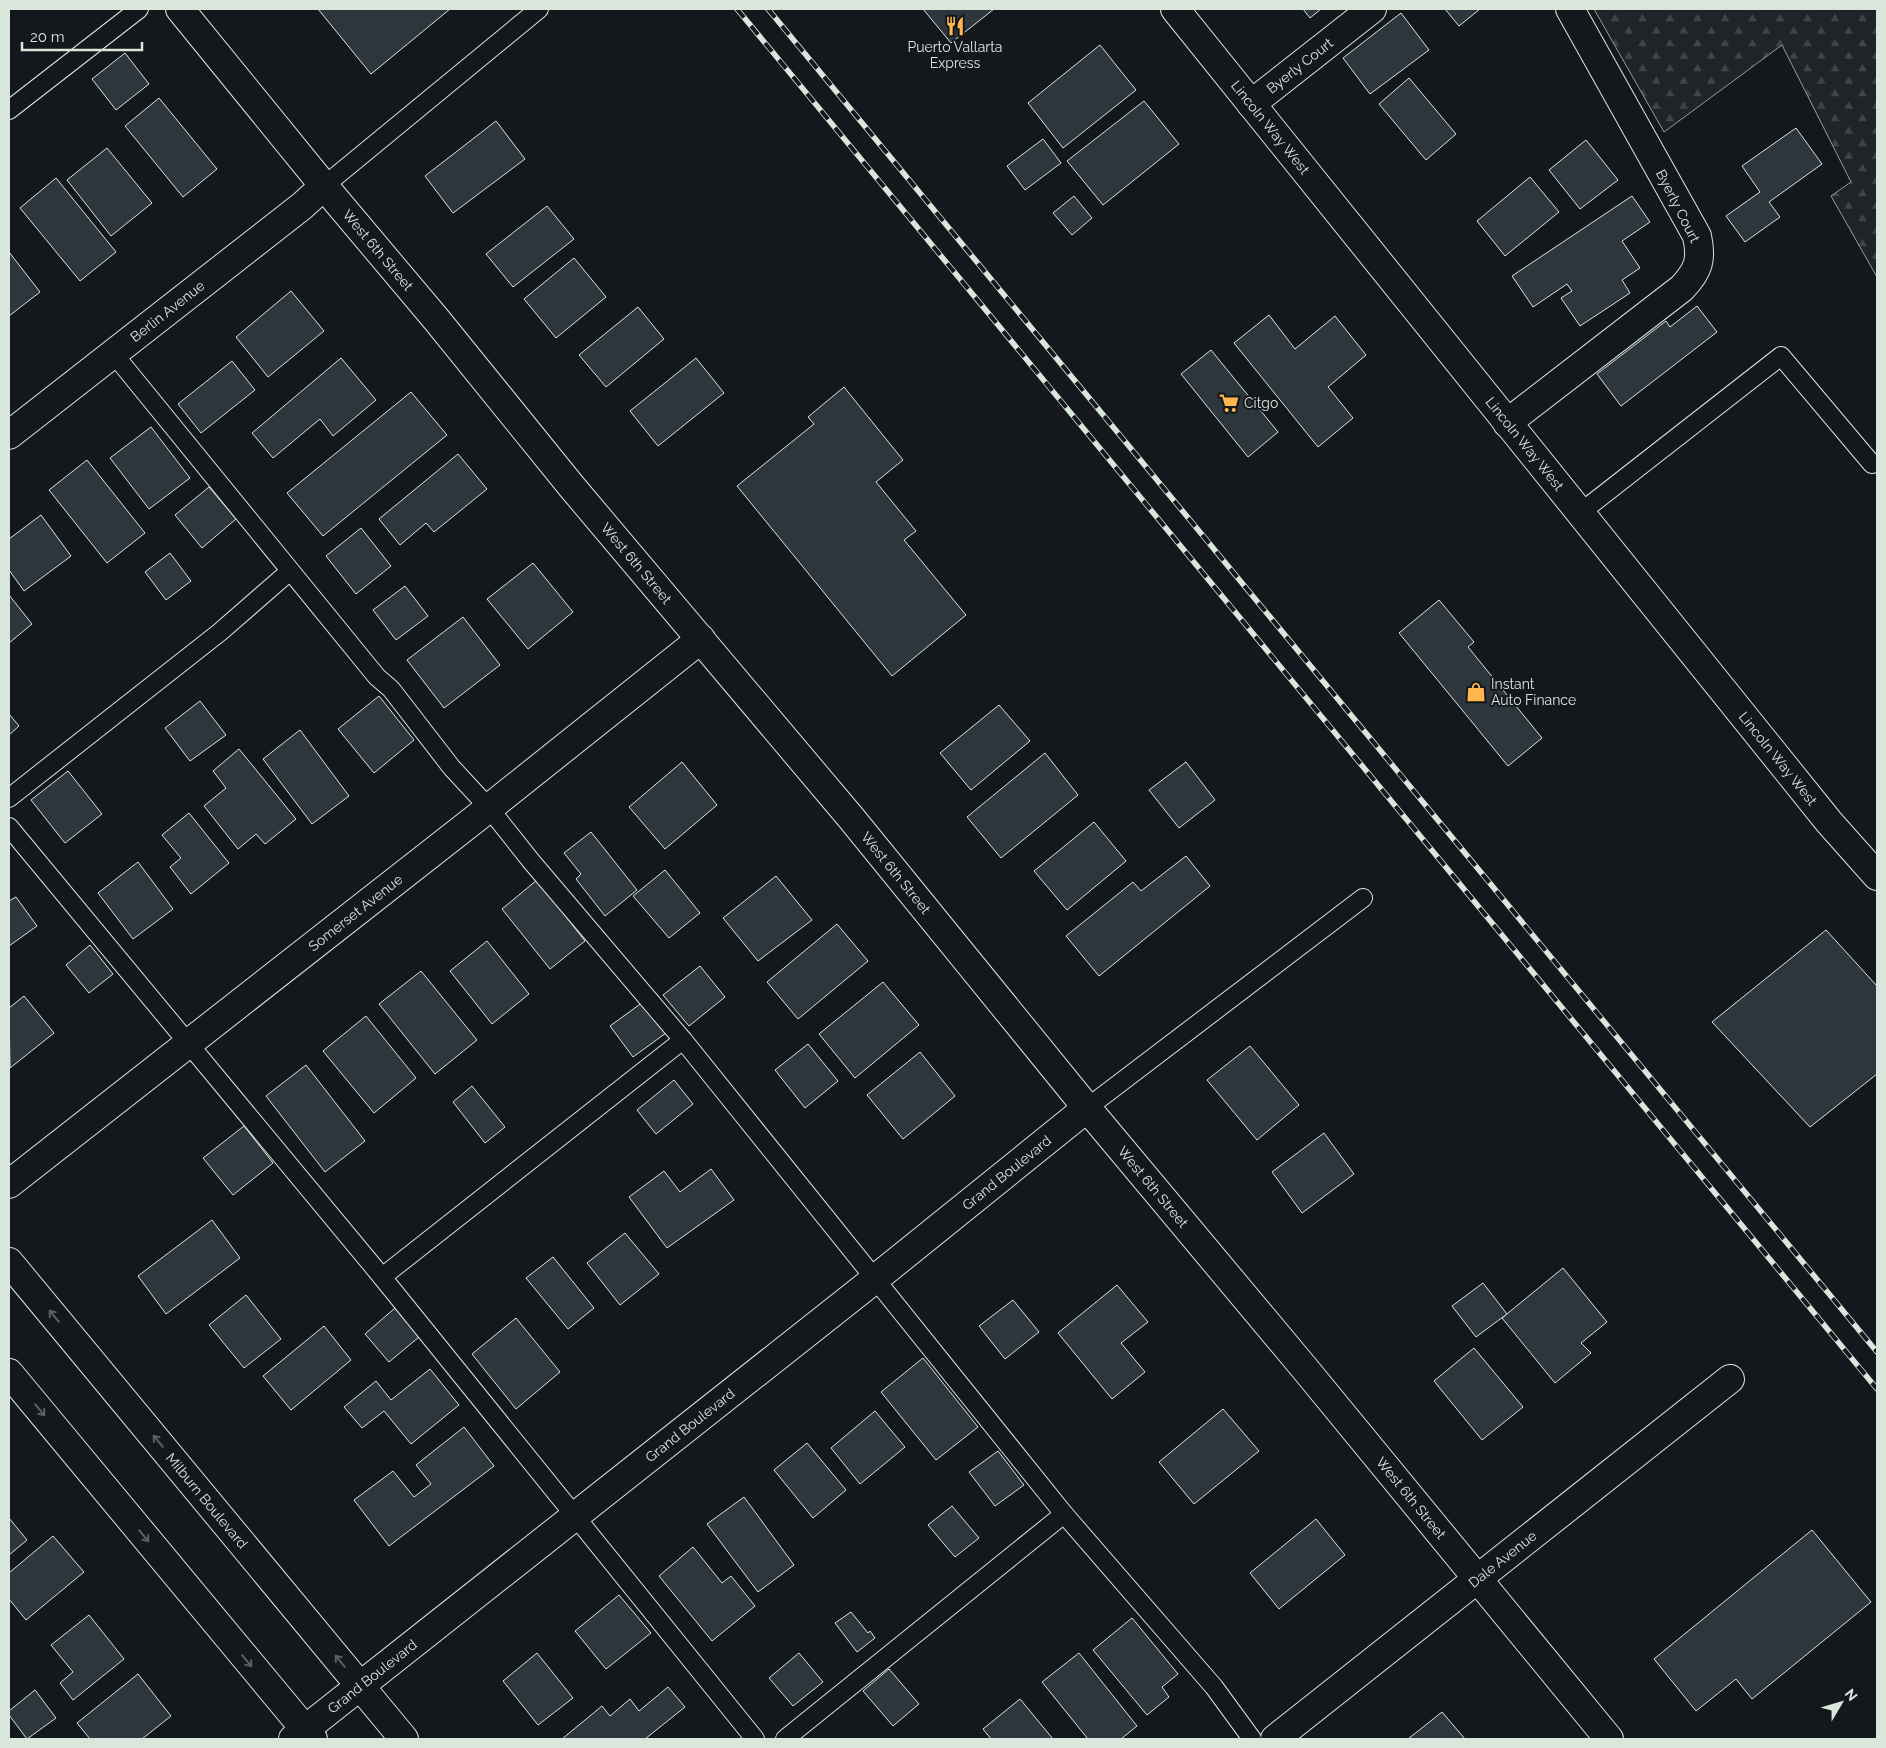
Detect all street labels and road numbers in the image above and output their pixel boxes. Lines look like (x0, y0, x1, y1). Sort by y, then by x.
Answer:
street label: Byerly Court (1263, 35, 1336, 97)
street label: Lincoln Way West (1228, 77, 1313, 178)
street label: Byerly Court (1653, 167, 1703, 246)
street label: West 6th Street (339, 206, 417, 294)
street label: Berlin Avenue (127, 277, 208, 345)
street label: Lincoln Way West (1482, 394, 1567, 494)
street label: West 6th Street (598, 520, 675, 607)
street label: Lincoln Way West (1736, 709, 1821, 809)
street label: West 6th Street (858, 829, 934, 917)
street label: Somerset Avenue (305, 871, 405, 954)
street label: Grand Boulevard (959, 1132, 1054, 1213)
street label: West 6th Street (1115, 1143, 1192, 1231)
street label: Grand Boulevard (642, 1385, 738, 1465)
street label: Milburn Boulevard (163, 1450, 251, 1552)
street label: West 6th Street (1373, 1454, 1449, 1542)
street label: Dale Avenue (1465, 1527, 1540, 1591)
street label: Grand Boulevard (324, 1636, 420, 1717)

